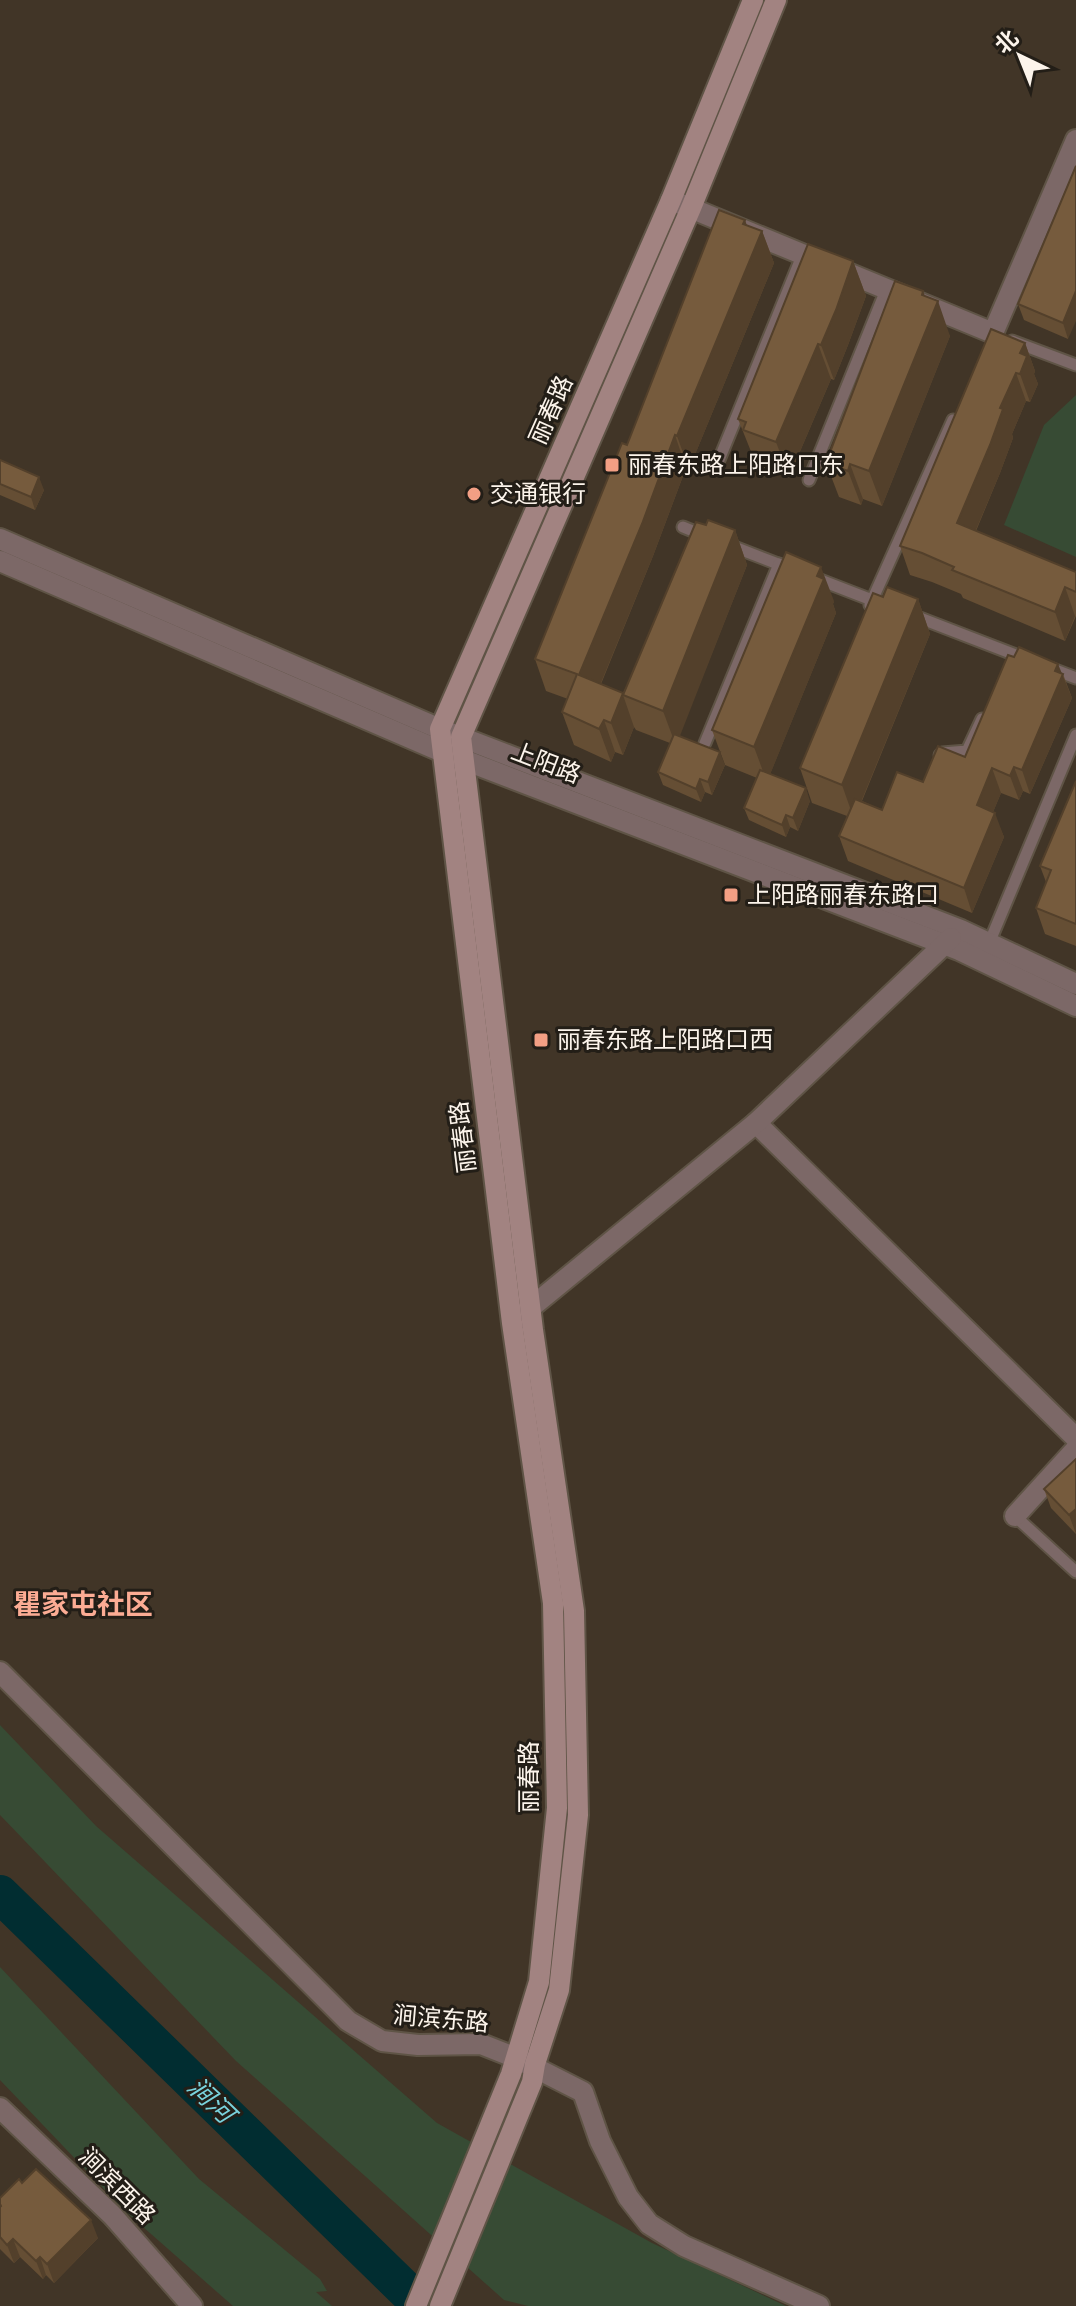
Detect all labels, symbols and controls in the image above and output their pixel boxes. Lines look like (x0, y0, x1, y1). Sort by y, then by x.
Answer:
north arrow (980, 16, 1060, 96)
text: 北 (989, 24, 1024, 59)
street label: 丽春路 (522, 371, 579, 449)
place label: 丽春东路上阳路口东 (628, 449, 844, 480)
marker: 丽春东路上阳路口东 (603, 456, 621, 474)
place label: 交通银行 (490, 478, 586, 509)
marker: 交通银行 (465, 485, 483, 503)
street label: 上阳路 (507, 735, 585, 790)
place label: 上阳路丽春东路口 (747, 879, 939, 910)
marker: 上阳路丽春东路口 (722, 886, 740, 904)
place label: 丽春东路上阳路口西 (557, 1024, 773, 1055)
marker: 丽春东路上阳路口西 (532, 1031, 550, 1049)
street label: 丽春路 (443, 1099, 482, 1175)
district label: 瞿家屯社区 (13, 1586, 153, 1622)
street label: 丽春路 (513, 1741, 544, 1813)
street label: 涧滨东路 (392, 1999, 490, 2038)
water label: 涧河 (181, 2070, 245, 2133)
street label: 涧滨西路 (72, 2141, 162, 2231)

